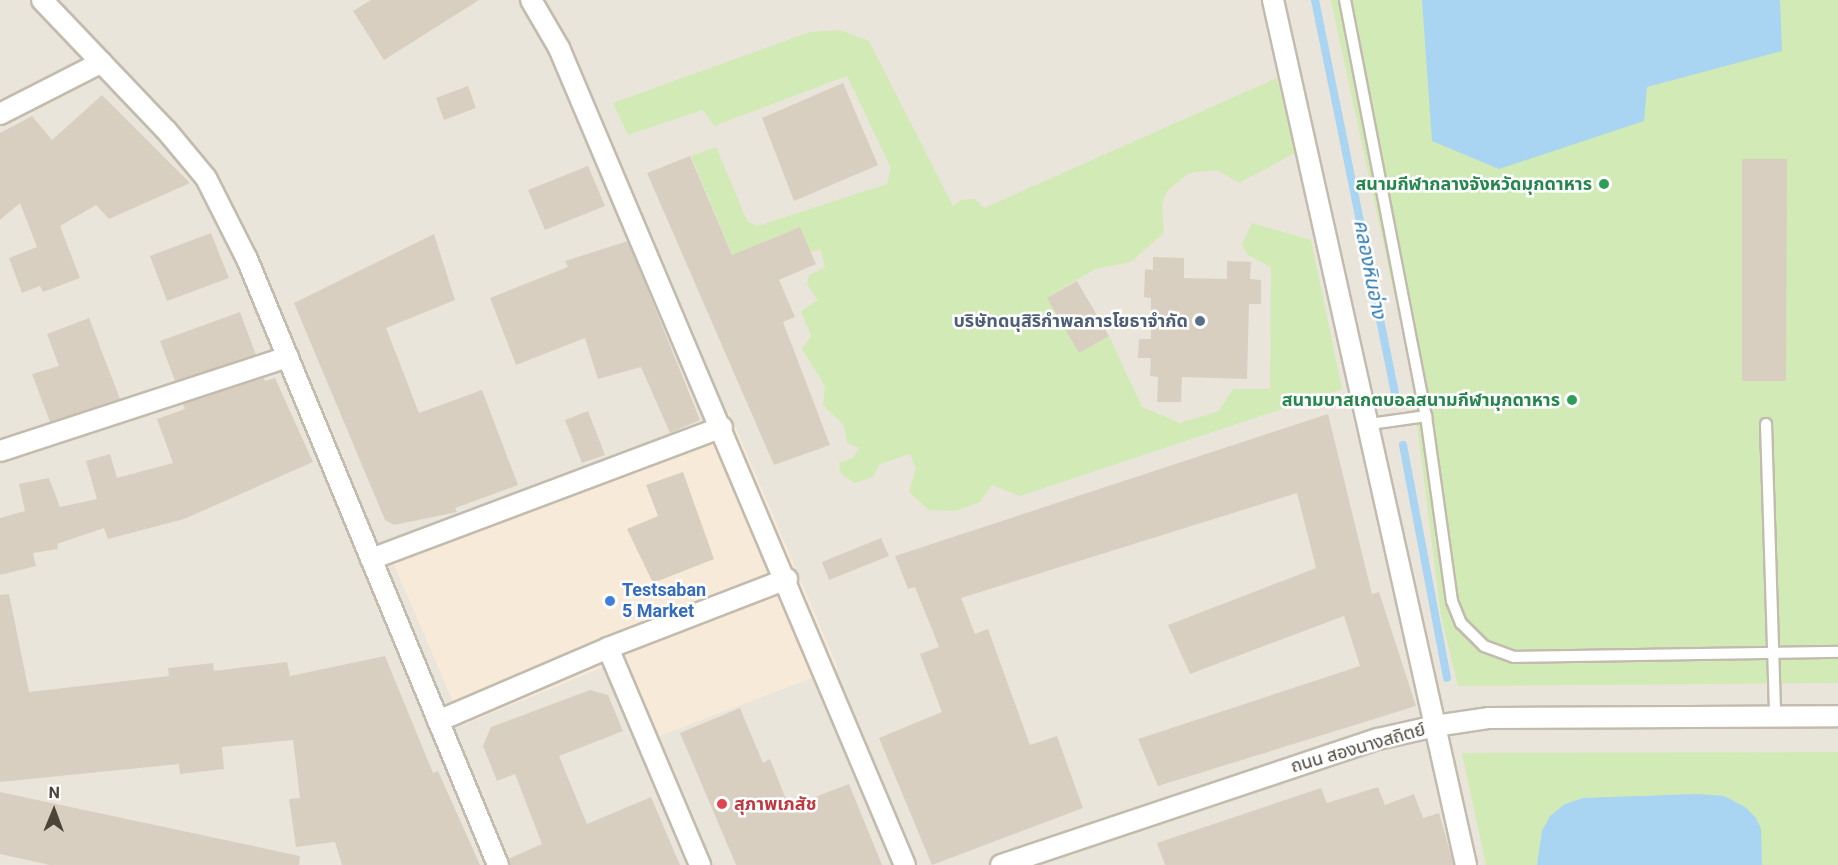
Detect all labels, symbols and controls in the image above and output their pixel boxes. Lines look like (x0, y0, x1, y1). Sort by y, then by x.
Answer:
place label: สนามกีฬากลางจังหวัดมุกดาหาร (1355, 173, 1592, 195)
marker: สนามกีฬากลางจังหวัดมุกดาหาร (1597, 177, 1611, 191)
water label: คลองหินอ่าง (1349, 218, 1391, 320)
place label: บริษัทดนุสิริกำพลการโยธาจำกัด (953, 310, 1188, 332)
marker: บริษัทดนุสิริกำพลการโยธาจำกัด (1193, 314, 1207, 328)
place label: สนามบาสเกตบอลสนามกีฬามุกดาหาร (1282, 389, 1560, 411)
marker: สนามบาสเกตบอลสนามกีฬามุกดาหาร (1565, 393, 1579, 407)
place label: Testsaban 5 Market (622, 580, 706, 622)
marker: Testsaban 5 Market (603, 594, 617, 608)
street label: ถนน สองนางสถิตย์ (1288, 718, 1428, 778)
north arrow (24, 781, 84, 841)
text: N (49, 783, 60, 802)
place label: สุภาพเภสัช (734, 793, 816, 815)
marker: สุภาพเภสัช (715, 797, 729, 811)

